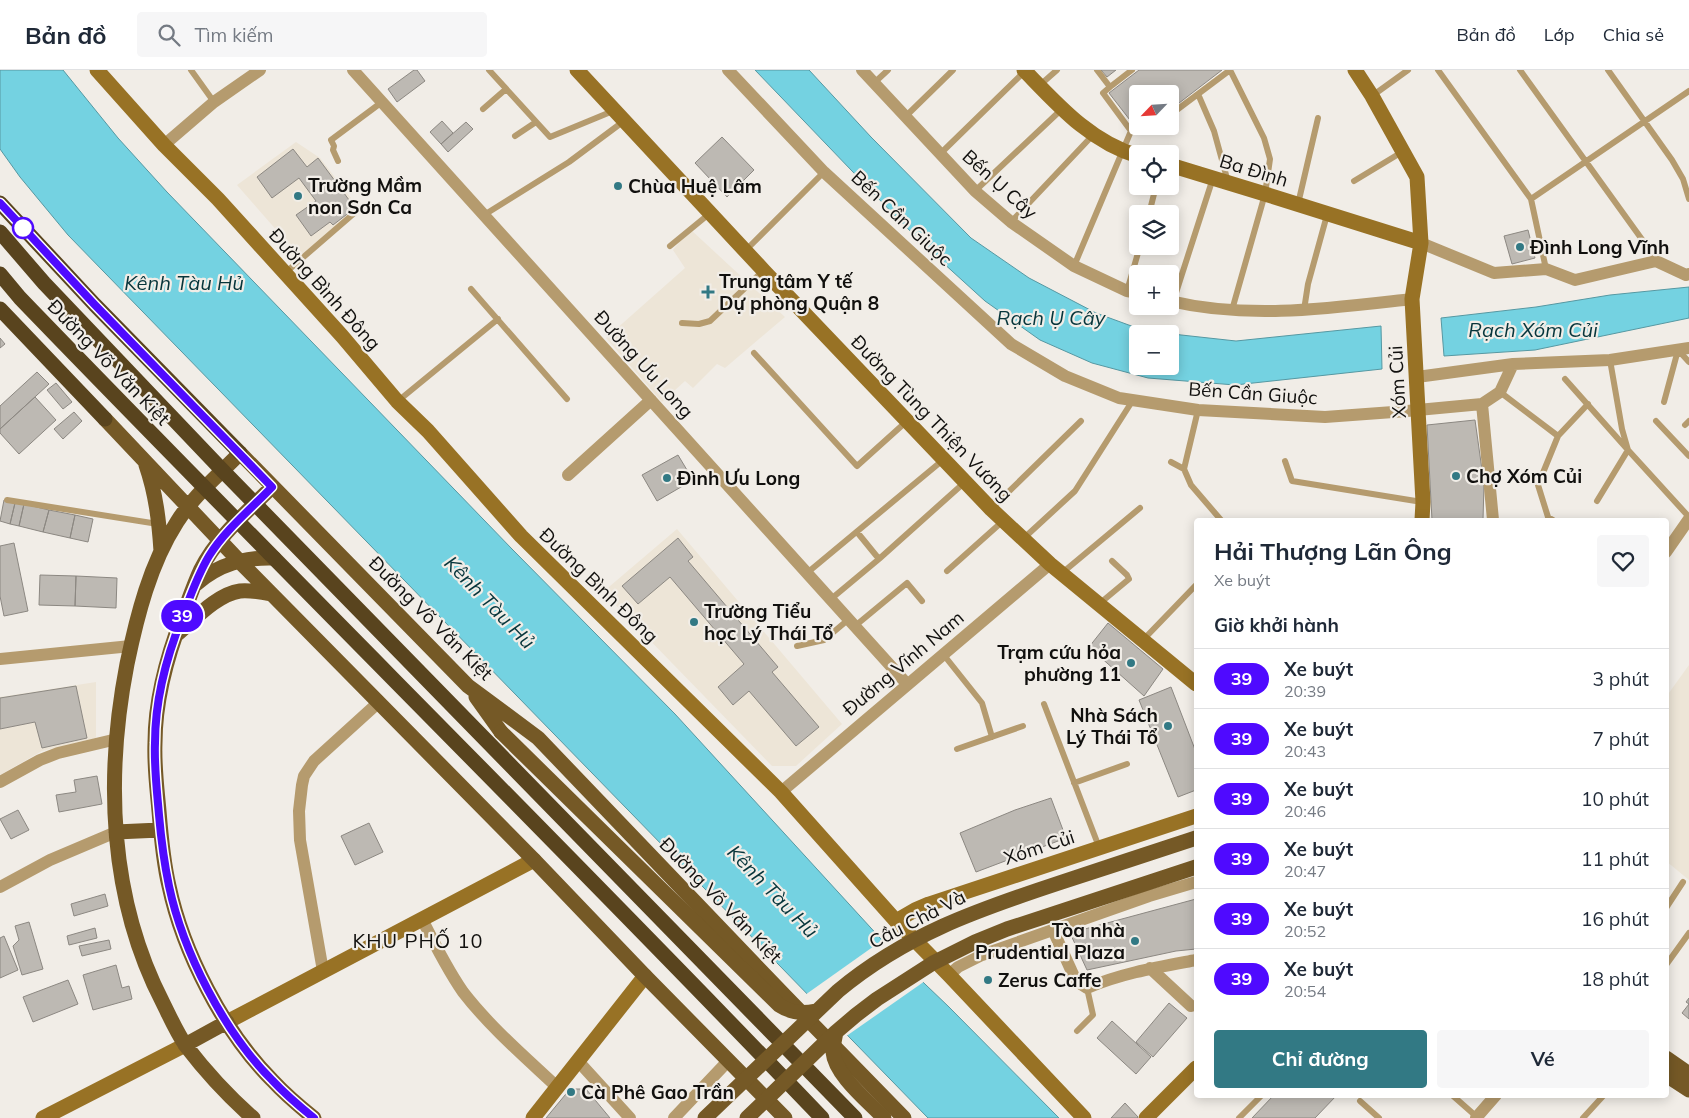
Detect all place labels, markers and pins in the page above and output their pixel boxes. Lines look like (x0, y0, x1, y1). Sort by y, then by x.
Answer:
place label: Trường Mầm non Sơn Ca (308, 173, 422, 219)
place label: Chùa Huệ Lâm (628, 174, 762, 198)
marker: Chùa Huệ Lâm (612, 180, 624, 192)
marker: Trường Mầm non Sơn Ca (292, 190, 304, 202)
unlabelled marker (12, 217, 34, 239)
place label: Đình Long Vĩnh (1529, 235, 1669, 259)
marker: Đình Long Vĩnh (1514, 241, 1526, 253)
place label: Trung tâm Y tế Dự phòng Quận 8 (719, 269, 879, 315)
marker: Trung tâm Y tế Dự phòng Quận 8 (701, 285, 715, 299)
place label: Chợ Xóm Củi (1466, 464, 1582, 488)
place label: Đình Ưu Long (676, 466, 800, 490)
marker: Chợ Xóm Củi (1450, 470, 1462, 482)
marker: Đình Ưu Long (661, 472, 673, 484)
place label: Trường Tiểu học Lý Thái Tổ (704, 599, 834, 645)
marker: Trường Tiểu học Lý Thái Tổ (688, 616, 700, 628)
place label: Trạm cứu hỏa phường 11 (997, 640, 1121, 686)
marker: Trạm cứu hỏa phường 11 (1125, 657, 1137, 669)
place label: Nhà Sách Lý Thái Tổ (1066, 703, 1158, 749)
marker: Nhà Sách Lý Thái Tổ (1162, 720, 1174, 732)
place label: Tòa nhà Prudential Plaza (975, 918, 1125, 964)
marker: Tòa nhà Prudential Plaza (1129, 935, 1141, 947)
place label: Zerus Caffe (998, 968, 1101, 992)
marker: Zerus Caffe (982, 974, 994, 986)
place label: Cà Phê Gao Trần (581, 1080, 734, 1104)
marker: Cà Phê Gao Trần (565, 1086, 577, 1098)

